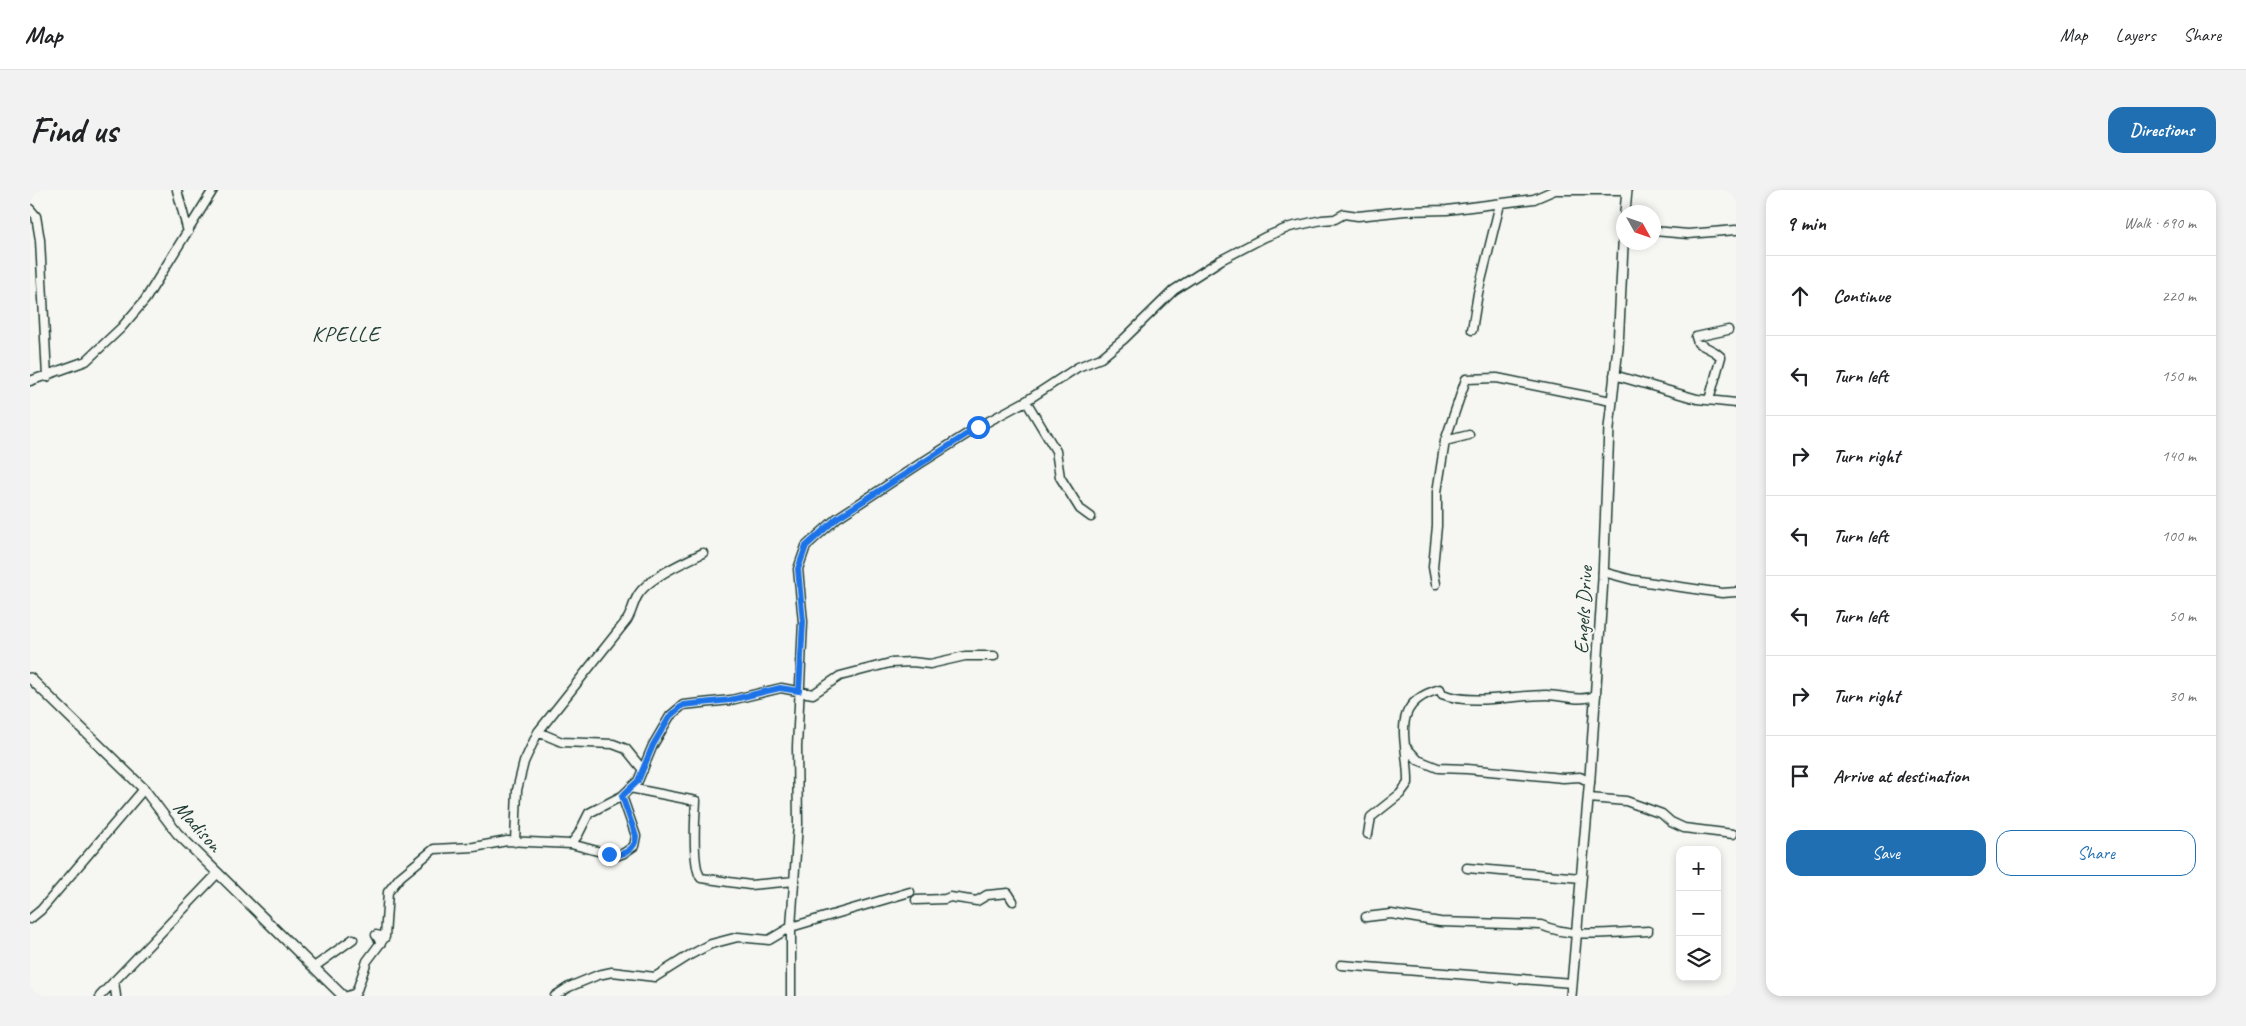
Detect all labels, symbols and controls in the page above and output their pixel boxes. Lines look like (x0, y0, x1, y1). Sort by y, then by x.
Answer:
text: Map (25, 20, 62, 50)
text: Map (2060, 24, 2088, 46)
text: Layers (2116, 24, 2155, 46)
text: Share (2183, 24, 2221, 46)
button: Directions (2108, 107, 2216, 153)
text: Find us (30, 108, 117, 153)
north arrow (1616, 205, 1661, 250)
text: 9 min (1786, 210, 1826, 236)
text: Walk · 690 m (2124, 213, 2196, 233)
icon: ahead (1786, 282, 1814, 310)
text: Continue (1833, 284, 1890, 308)
text: 220 m (2162, 286, 2196, 306)
district label: KPELLE (312, 320, 383, 348)
icon: left (1786, 362, 1814, 390)
text: Turn left (1833, 364, 1888, 388)
text: 150 m (2162, 366, 2196, 386)
route start (967, 416, 990, 439)
icon: right (1786, 442, 1814, 470)
text: Turn right (1833, 444, 1900, 468)
text: 140 m (2162, 446, 2196, 466)
icon: left (1786, 522, 1814, 550)
text: Turn left (1833, 524, 1888, 548)
text: 100 m (2162, 526, 2196, 546)
street label: Engels Drive (1568, 564, 1598, 655)
icon: left (1786, 602, 1814, 630)
text: Turn left (1833, 604, 1888, 628)
text: 50 m (2169, 606, 2196, 626)
icon: right (1786, 682, 1814, 710)
text: Turn right (1833, 684, 1900, 708)
text: 30 m (2169, 686, 2196, 706)
icon: arrive (1786, 762, 1814, 790)
text: Arrive at destination (1833, 764, 1969, 788)
street label: Madison (168, 795, 229, 858)
button: Save (1786, 830, 1986, 876)
button: Share (1996, 830, 2196, 876)
route end (598, 843, 621, 866)
map controls (1676, 846, 1721, 981)
button: + (1676, 846, 1721, 891)
button: − (1676, 891, 1721, 936)
button: layers (1676, 936, 1721, 981)

